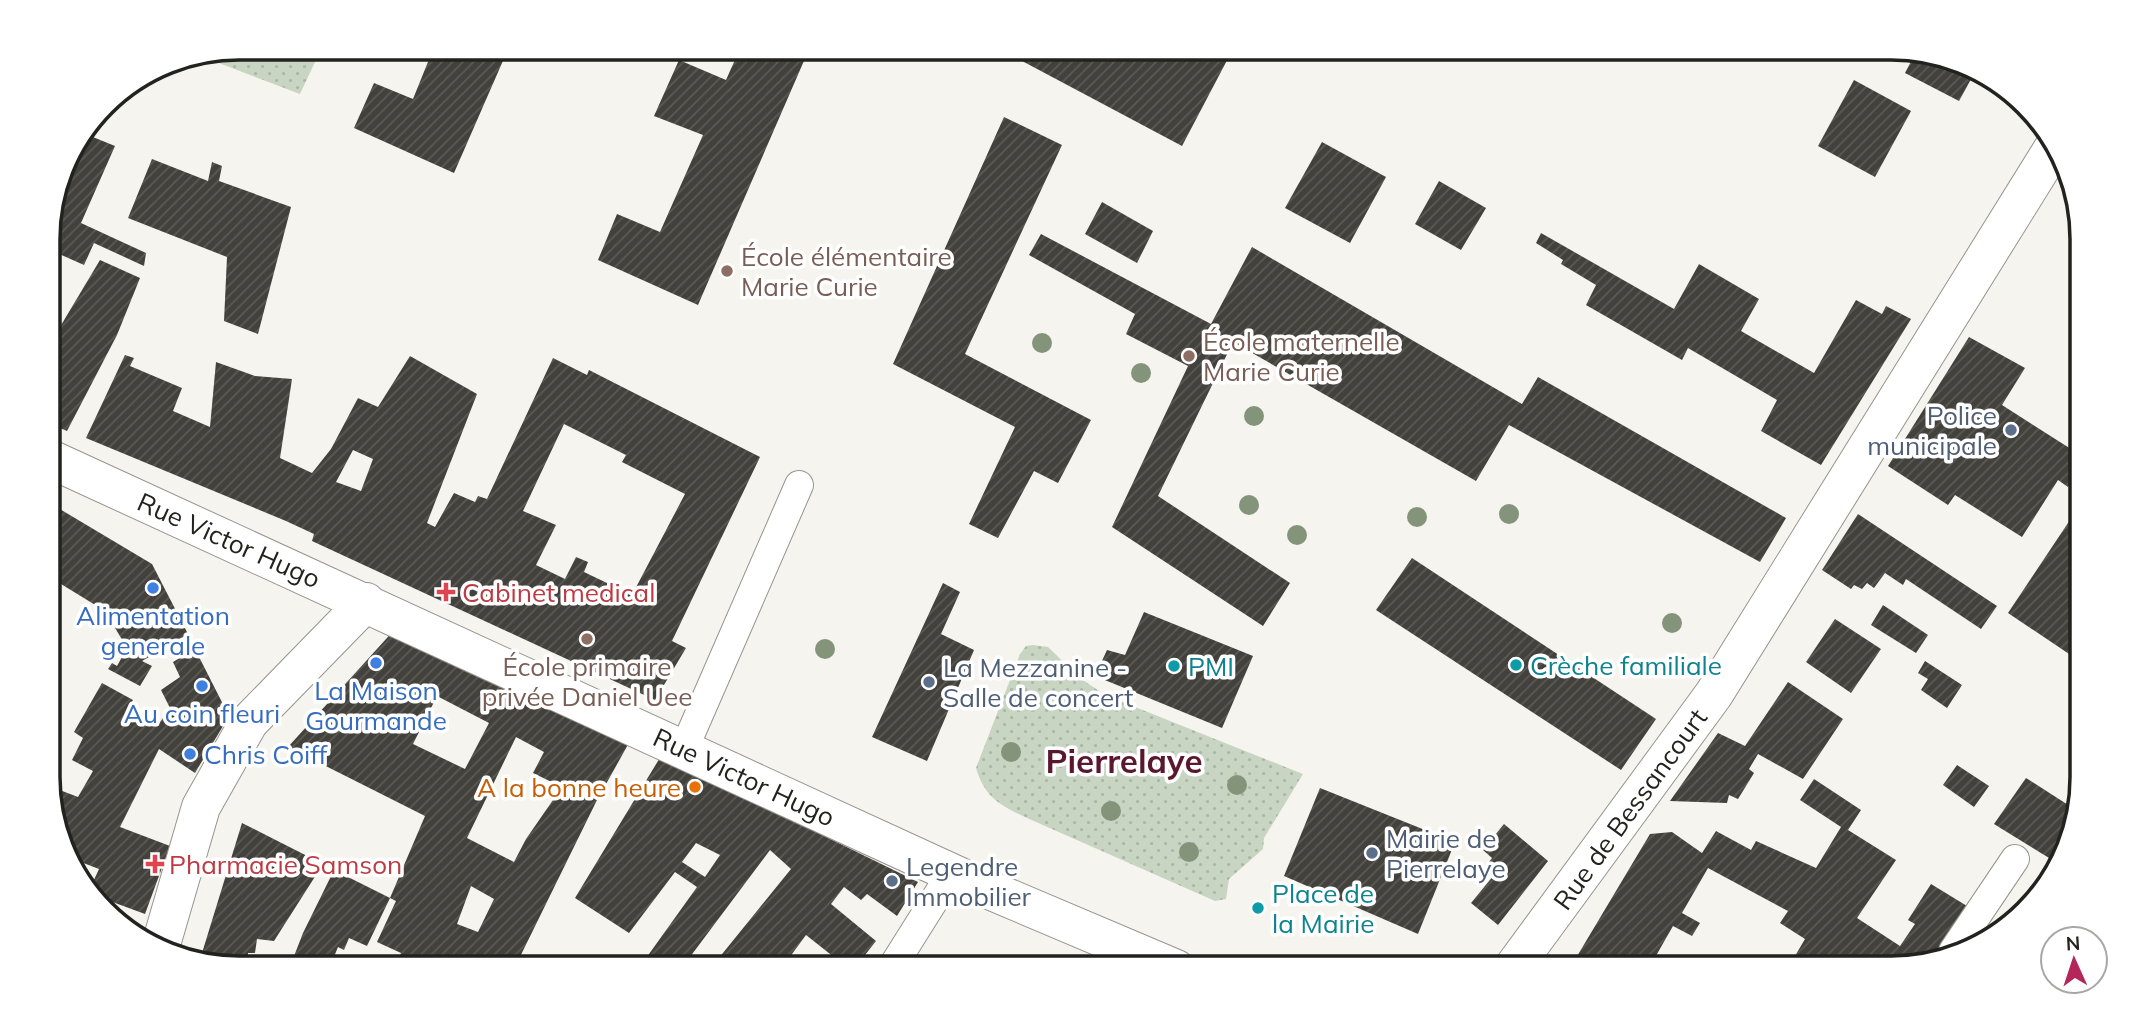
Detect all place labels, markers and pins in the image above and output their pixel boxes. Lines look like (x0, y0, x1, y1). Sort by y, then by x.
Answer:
place label: École élémentaire Marie Curie (741, 240, 952, 303)
marker: École élémentaire Marie Curie (719, 263, 735, 279)
place label: École maternelle Marie Curie (1203, 325, 1400, 388)
marker: École maternelle Marie Curie (1181, 348, 1197, 364)
place label: Police municipale (1867, 399, 1997, 462)
marker: Police municipale (2003, 422, 2019, 438)
place label: Cabinet medical (462, 576, 655, 609)
marker: Alimentation generale (145, 580, 161, 596)
marker: Cabinet medical (436, 582, 456, 602)
place label: Alimentation generale (76, 599, 230, 662)
marker: École primaire privée Daniel Uee (579, 631, 595, 647)
place label: Crèche familiale (1530, 649, 1722, 682)
place label: École primaire privée Daniel Uee (482, 650, 692, 713)
place label: PMI (1188, 650, 1234, 683)
place label: La Mezzanine - Salle de concert (943, 651, 1133, 714)
marker: La Maison Gourmande (368, 655, 384, 671)
marker: Crèche familiale (1508, 657, 1524, 673)
marker: PMI (1166, 658, 1182, 674)
place label: La Maison Gourmande (305, 674, 447, 737)
marker: La Mezzanine - Salle de concert (921, 674, 937, 690)
marker: Au coin fleuri (194, 678, 210, 694)
place label: Au coin fleuri (124, 697, 280, 730)
place label: Chris Coiff (204, 738, 329, 771)
marker: Chris Coiff (182, 746, 198, 762)
place label: A la bonne heure (477, 771, 681, 804)
marker: A la bonne heure (687, 779, 703, 795)
place label: Mairie de Pierrelaye (1386, 822, 1506, 885)
marker: Mairie de Pierrelaye (1364, 845, 1380, 861)
place label: Pharmacie Samson (169, 848, 402, 881)
place label: Legendre Immobilier (906, 850, 1032, 913)
marker: Pharmacie Samson (147, 856, 163, 872)
marker: Legendre Immobilier (884, 873, 900, 889)
place label: Place de la Mairie (1272, 877, 1374, 940)
marker: Place de la Mairie (1250, 900, 1266, 916)

